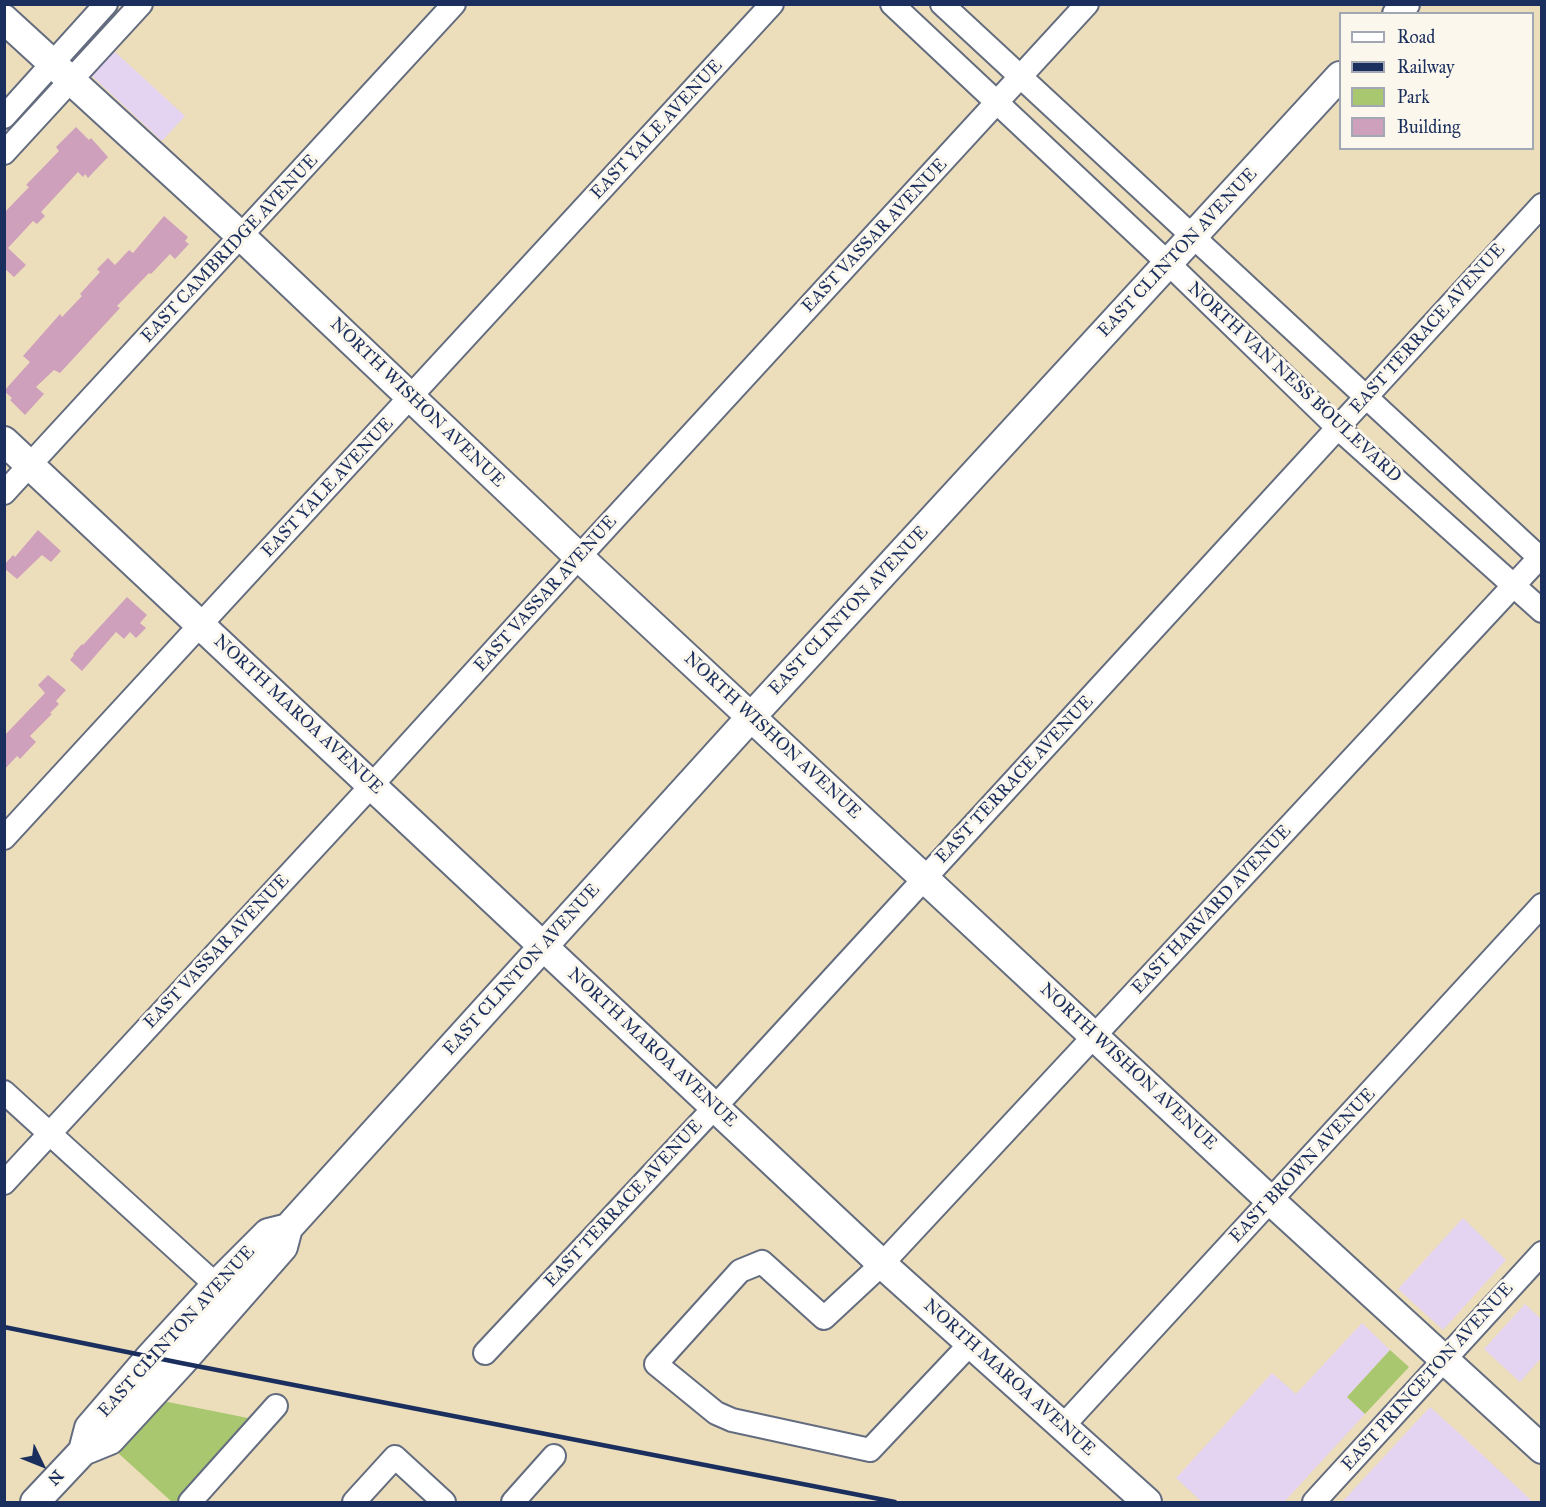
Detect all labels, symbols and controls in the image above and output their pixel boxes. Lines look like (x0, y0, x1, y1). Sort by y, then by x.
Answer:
legend (1339, 12, 1534, 150)
text: Road (1397, 26, 1435, 48)
street label: EAST YALE AVENUE (587, 56, 727, 204)
text: Railway (1397, 56, 1454, 78)
text: Park (1397, 86, 1430, 108)
text: Building (1397, 116, 1460, 138)
street label: EAST CAMBRIDGE AVENUE (137, 150, 323, 348)
street label: EAST VASSAR AVENUE (798, 154, 952, 318)
street label: EAST CLINTON AVENUE (1094, 164, 1262, 342)
street label: EAST TERRACE AVENUE (1346, 239, 1510, 419)
street label: NORTH VAN NESS BOULEVARD (1183, 278, 1405, 488)
street label: NORTH WISHON AVENUE (325, 314, 509, 492)
street label: EAST YALE AVENUE (258, 414, 398, 562)
street label: EAST VASSAR AVENUE (470, 511, 622, 677)
street label: EAST CLINTON AVENUE (765, 522, 933, 700)
street label: NORTH MAROA AVENUE (209, 631, 387, 799)
street label: NORTH WISHON AVENUE (679, 648, 865, 824)
street label: EAST TERRACE AVENUE (932, 692, 1098, 868)
street label: EAST HARVARD AVENUE (1128, 821, 1296, 999)
street label: EAST VASSAR AVENUE (140, 870, 294, 1034)
street label: EAST CLINTON AVENUE (439, 880, 605, 1060)
street label: NORTH MAROA AVENUE (563, 964, 741, 1132)
street label: NORTH WISHON AVENUE (1035, 979, 1221, 1155)
street label: EAST BROWN AVENUE (1226, 1084, 1380, 1248)
street label: EAST TERRACE AVENUE (541, 1116, 707, 1292)
street label: EAST CLINTON AVENUE (94, 1242, 260, 1422)
street label: EAST PRINCETON AVENUE (1338, 1278, 1518, 1476)
street label: NORTH MAROA AVENUE (919, 1295, 1099, 1461)
north arrow (12, 1435, 72, 1495)
text: N (44, 1466, 67, 1489)

